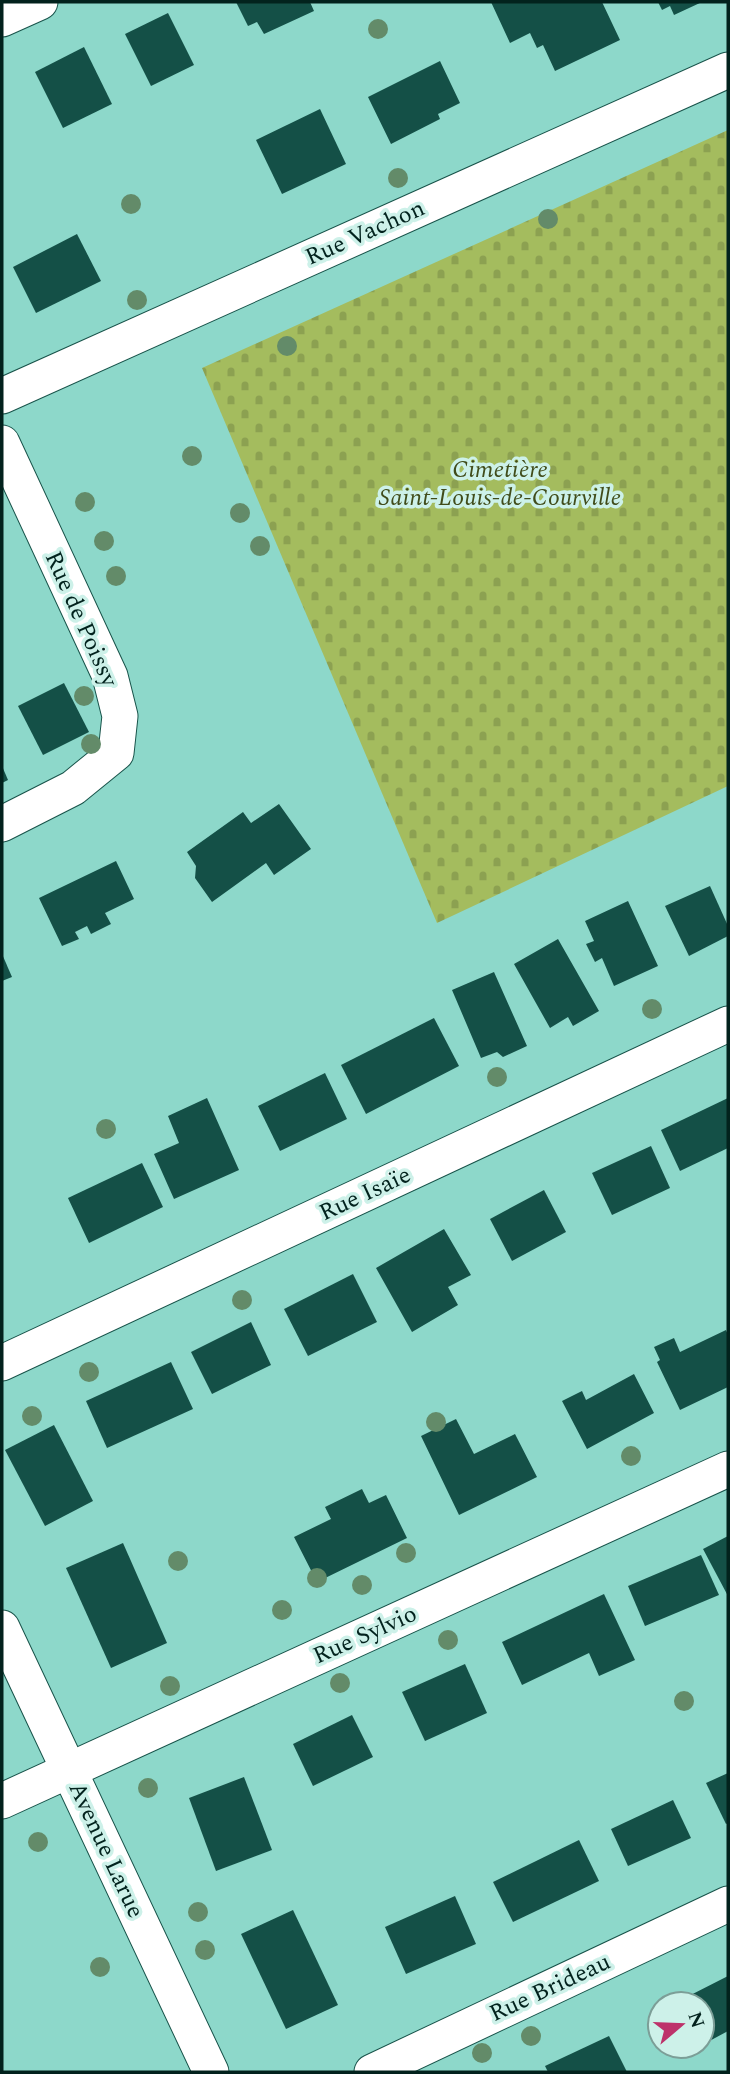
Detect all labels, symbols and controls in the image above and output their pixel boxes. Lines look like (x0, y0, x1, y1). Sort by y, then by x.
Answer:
street label: Rue Vachon (299, 191, 431, 275)
park label: Cimetière Saint-Louis-de-Courville (379, 452, 621, 516)
street label: Rue de Poissy (35, 545, 128, 694)
street label: Rue Isaïe (313, 1157, 417, 1231)
street label: Rue Sylvio (307, 1596, 423, 1674)
street label: Avenue Larue (59, 1776, 153, 1924)
street label: Rue Brideau (483, 1944, 617, 2032)
north arrow (646, 1990, 716, 2060)
text: N (679, 2008, 712, 2032)

